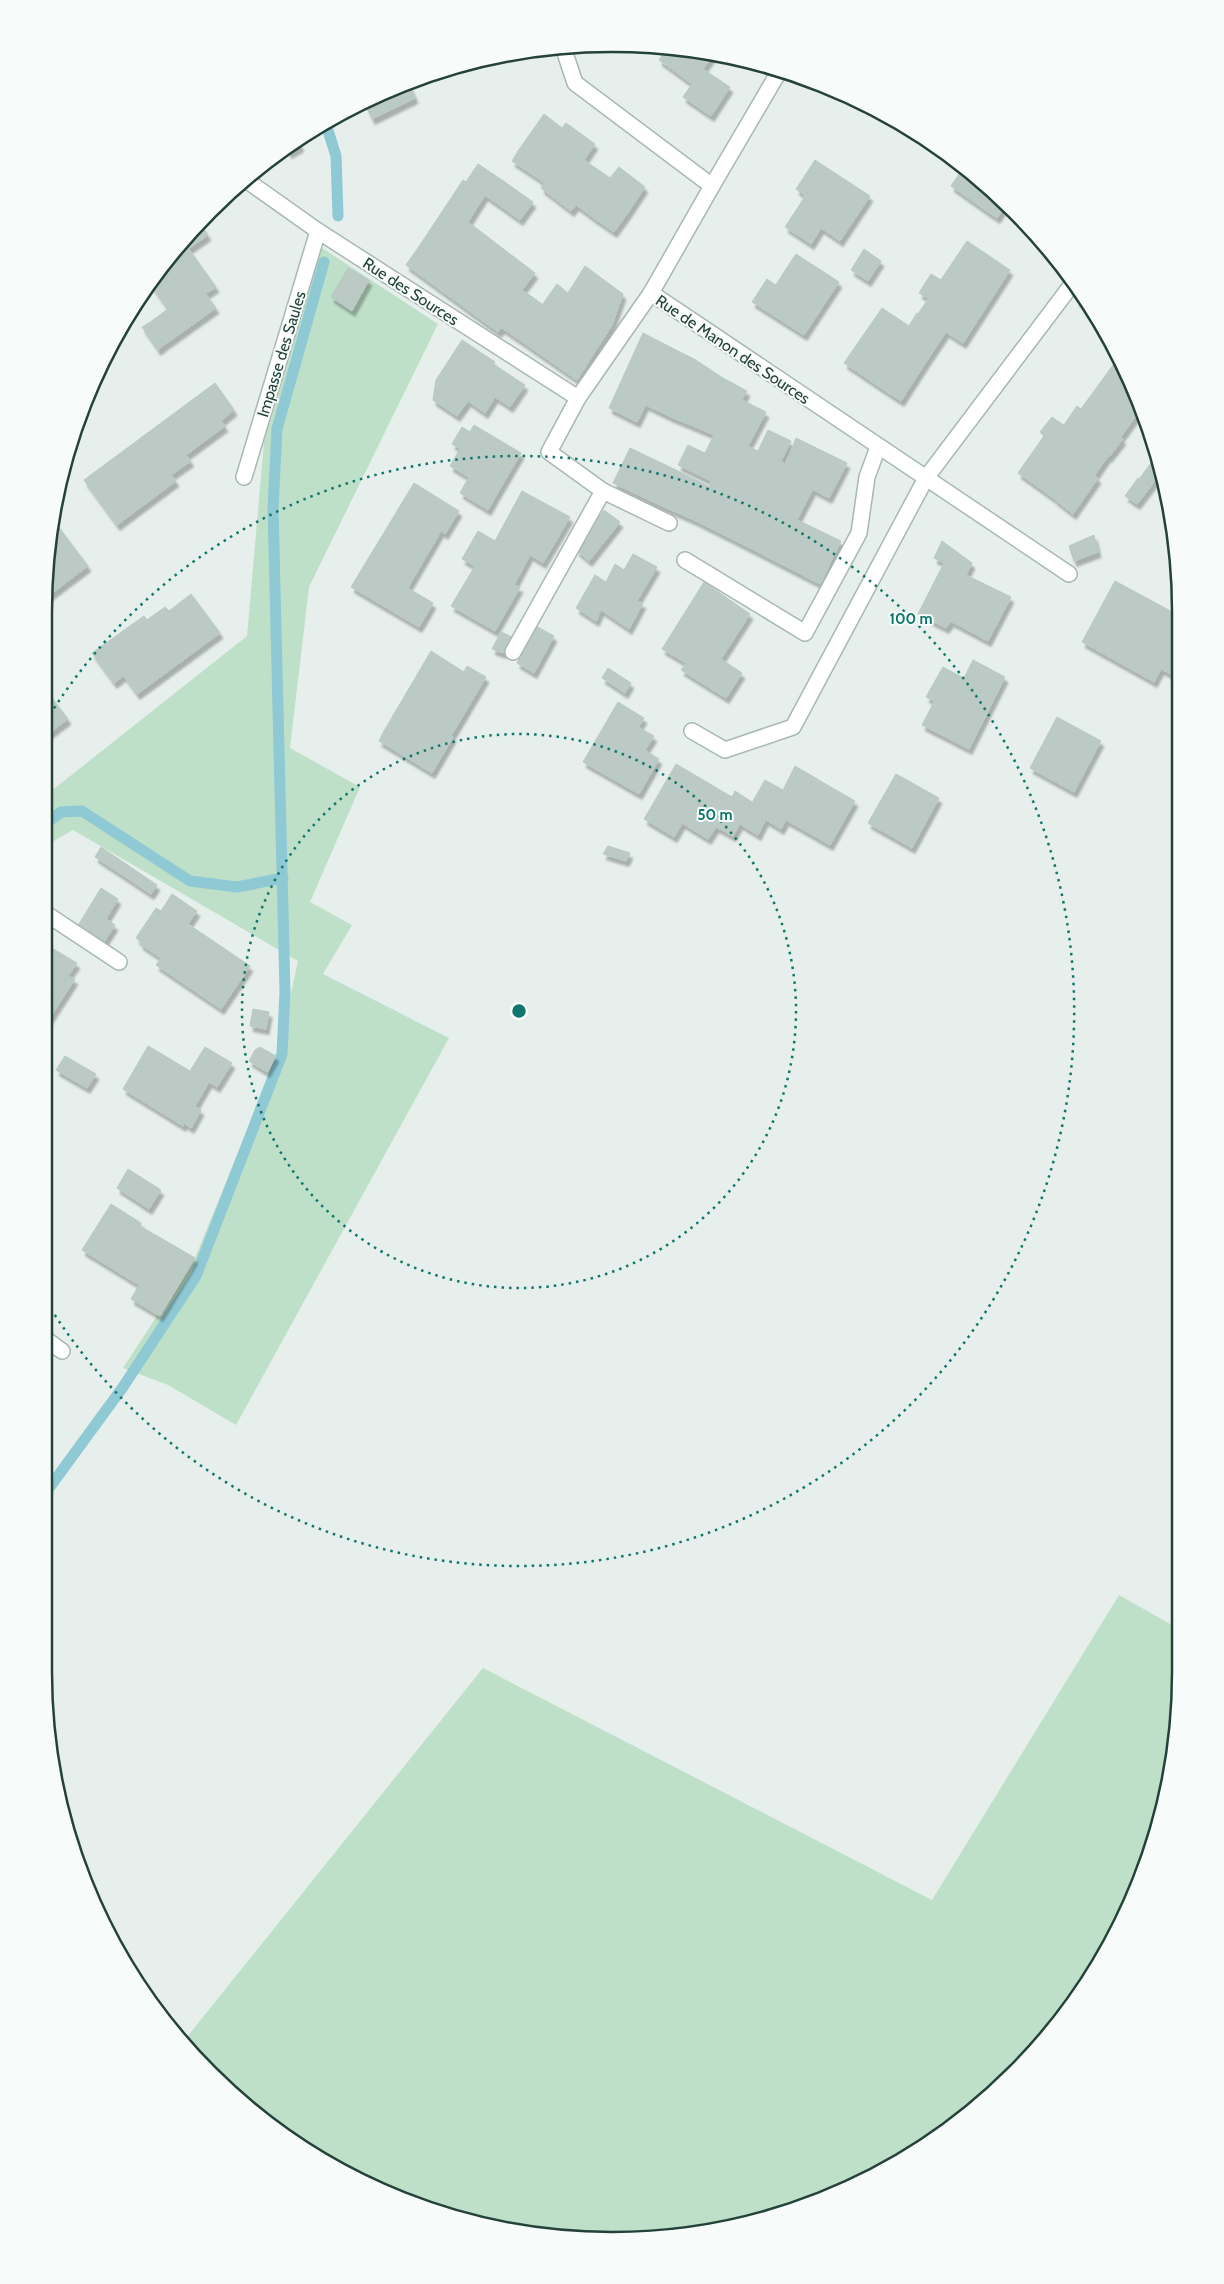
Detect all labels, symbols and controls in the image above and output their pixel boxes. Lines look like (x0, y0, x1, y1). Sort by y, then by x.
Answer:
street label: Rue des Sources (359, 253, 462, 330)
street label: Impasse des Saules (253, 288, 310, 419)
street label: Rue de Manon des Sources (652, 291, 814, 408)
text: 100 m (889, 610, 933, 628)
text: 50 m (697, 806, 733, 824)
centre of rings (510, 1002, 528, 1020)

